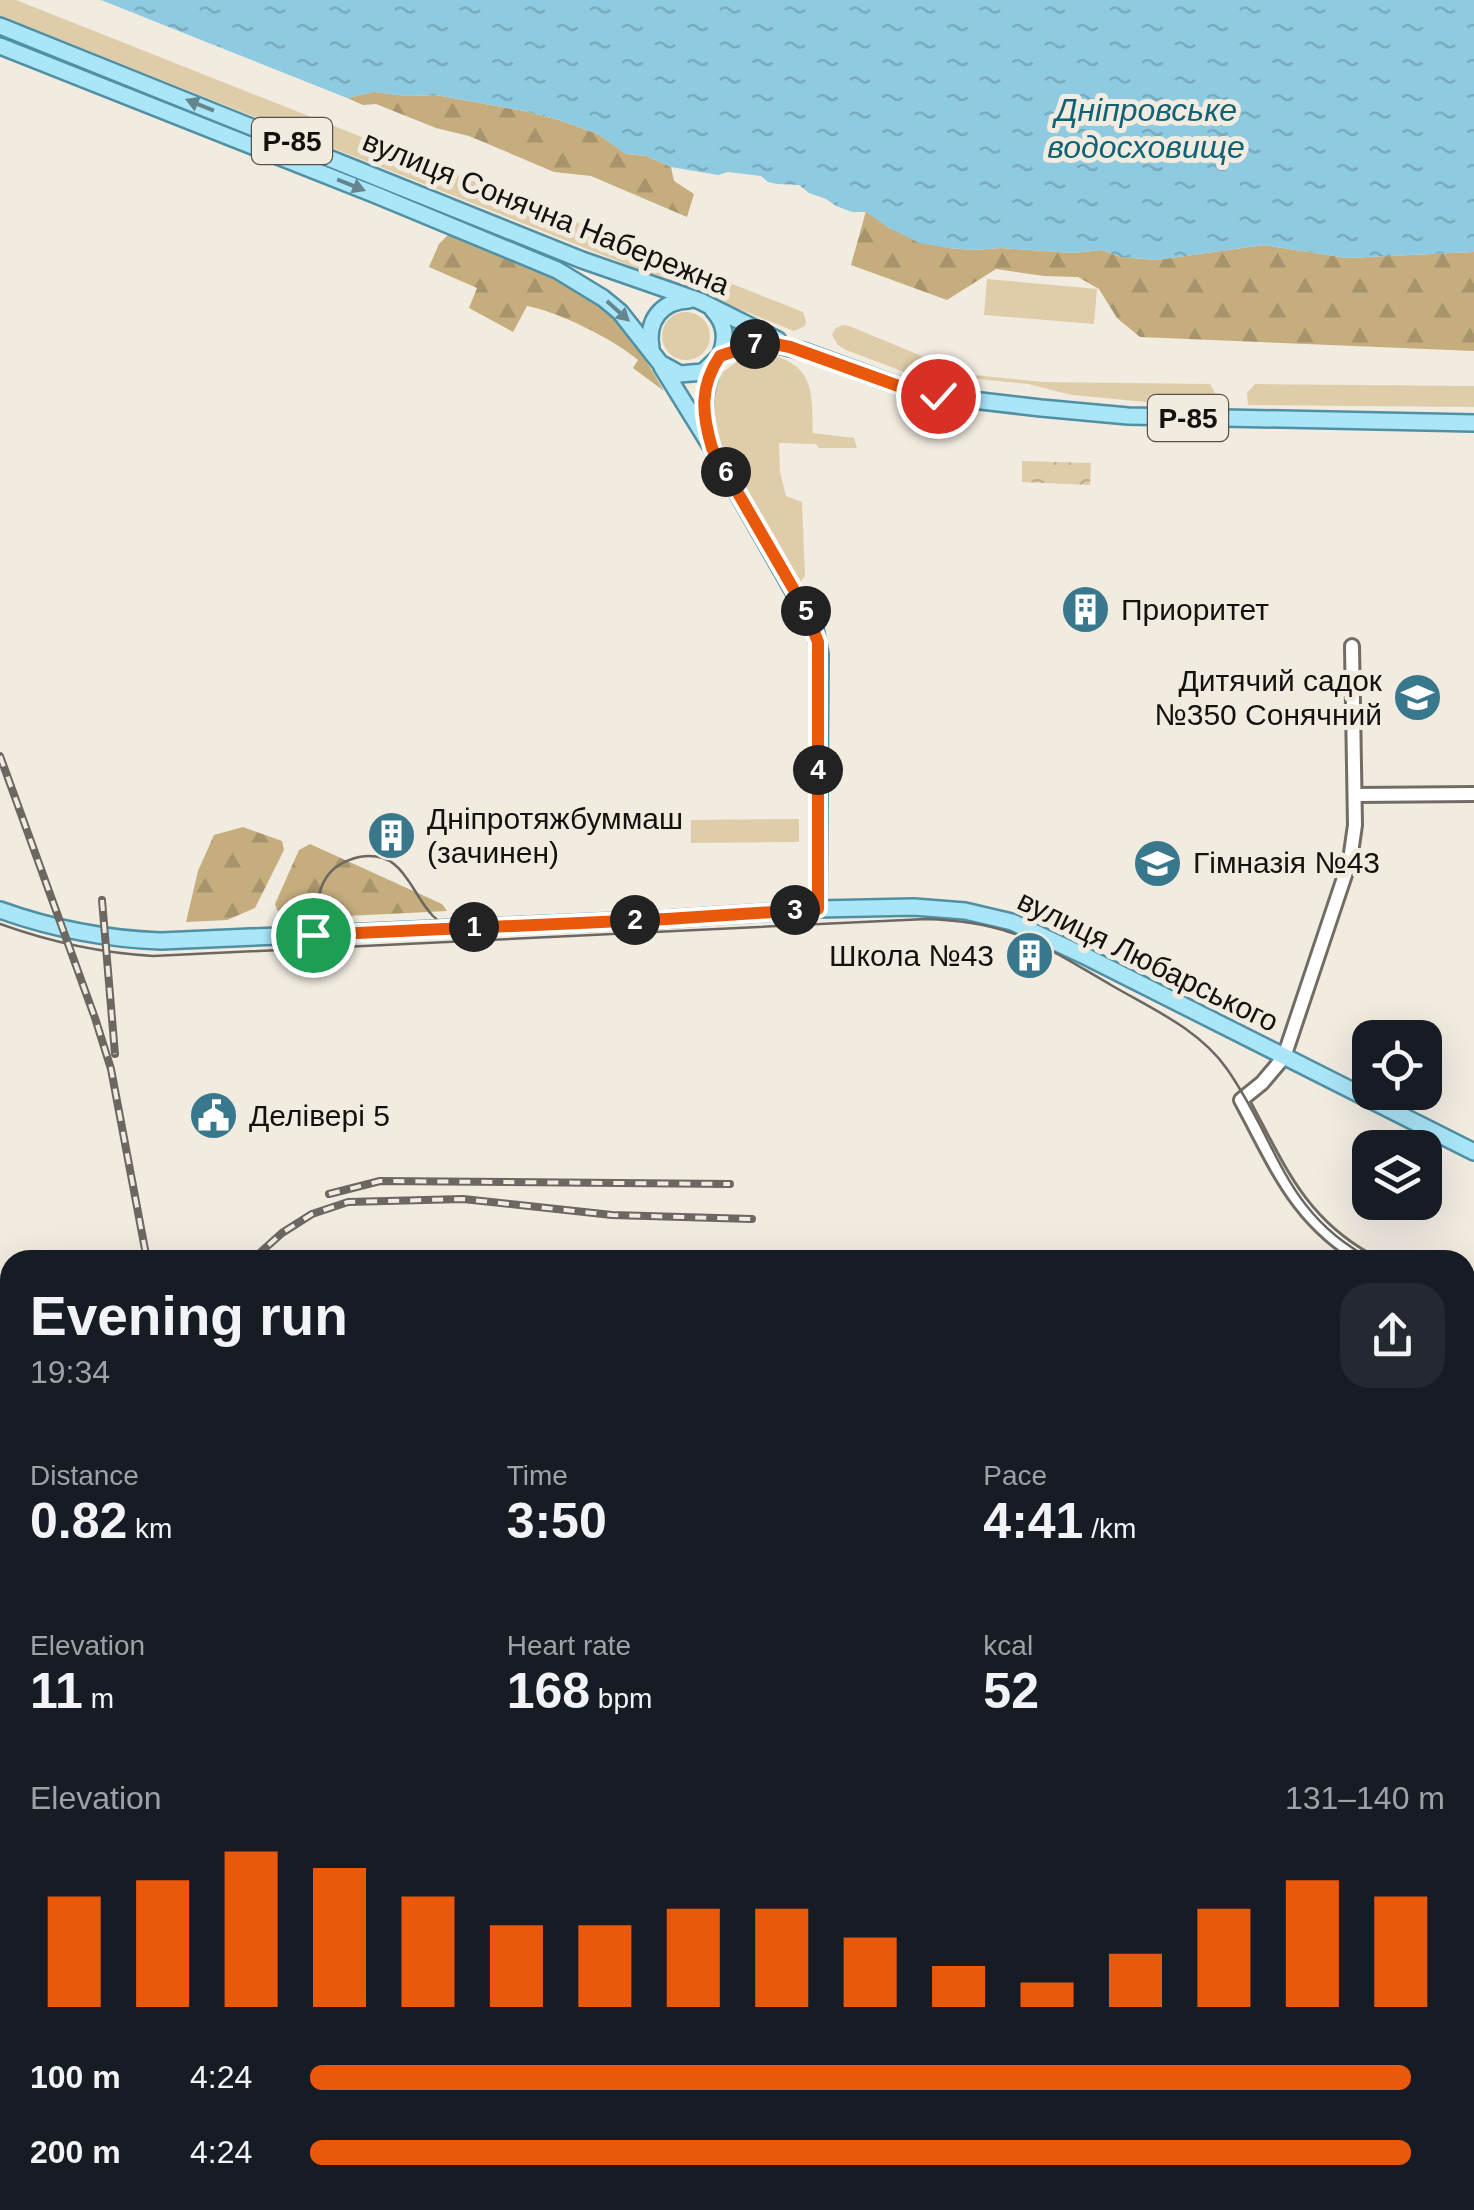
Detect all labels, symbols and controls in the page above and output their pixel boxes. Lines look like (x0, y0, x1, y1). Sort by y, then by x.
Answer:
water label: Дніпровське водосховище (1047, 92, 1245, 165)
one-way arrow (184, 96, 214, 112)
road number: Р-85 (252, 118, 332, 164)
street label: вулиця Сонячна Набережна (358, 124, 735, 301)
one-way arrow (336, 178, 366, 193)
one-way arrow (605, 300, 630, 322)
pin: 7 (730, 319, 780, 369)
text: 7 (747, 328, 763, 359)
pin (896, 354, 981, 439)
icon: check (911, 369, 966, 424)
road number: Р-85 (1148, 395, 1228, 441)
pin: 6 (701, 447, 751, 497)
text: 6 (718, 456, 734, 487)
building icon: Приоритет (1060, 584, 1112, 636)
pin: 5 (781, 586, 831, 636)
place label: Приоритет (1121, 593, 1269, 626)
text: 5 (798, 595, 814, 626)
place label: Дитячий садок №350 Сонячний (1155, 664, 1383, 731)
school or university icon: Дитячий садок №350 Сонячний (1391, 672, 1443, 724)
pin: 4 (793, 745, 843, 795)
text: 4 (810, 754, 826, 785)
place label: Дніпротяжбуммаш (зачинен) (427, 802, 683, 869)
building icon: Дніпротяжбуммаш (зачинен) (366, 810, 418, 862)
school or university icon: Гімназія №43 (1132, 837, 1184, 889)
place label: Гімназія №43 (1193, 846, 1380, 879)
street label: вулиця Любарського (1013, 883, 1284, 1038)
pin: 3 (770, 885, 820, 935)
pin (271, 893, 356, 978)
text: 3 (787, 894, 803, 925)
pin: 2 (610, 895, 660, 945)
pin: 1 (449, 902, 499, 952)
text: 2 (627, 904, 643, 935)
icon: arrive (286, 908, 341, 963)
text: 1 (466, 911, 482, 942)
building icon: Школа №43 (1003, 930, 1055, 982)
place label: Школа №43 (829, 939, 994, 972)
map controls (1352, 1020, 1442, 1220)
button: locate (1352, 1020, 1442, 1110)
public building icon: Делівері 5 (188, 1090, 240, 1142)
place label: Делівері 5 (249, 1099, 390, 1132)
button: layers (1352, 1130, 1442, 1220)
button: share (1340, 1283, 1445, 1388)
text: Evening run (30, 1285, 348, 1347)
text: 19:34 (30, 1354, 110, 1390)
text: Distance (30, 1460, 139, 1491)
text: Time (507, 1460, 568, 1491)
text: Pace (983, 1460, 1047, 1491)
text: 0.82 (30, 1493, 127, 1549)
text: 3:50 (507, 1493, 607, 1549)
text: 4:41 (983, 1493, 1083, 1549)
text: km (127, 1513, 172, 1544)
text: /km (1083, 1513, 1136, 1544)
text: Elevation (30, 1630, 145, 1661)
text: Heart rate (507, 1630, 631, 1661)
text: kcal (983, 1630, 1033, 1661)
text: 11 (30, 1663, 83, 1719)
text: 168 (507, 1663, 590, 1719)
text: 52 (983, 1663, 1039, 1719)
text: m (83, 1683, 114, 1714)
text: bpm (590, 1683, 652, 1714)
text: Elevation (30, 1780, 162, 1816)
text: 131–140 m (1285, 1780, 1445, 1816)
text: 100 m (30, 2059, 121, 2095)
text: 4:24 (190, 2059, 252, 2095)
text: 200 m (30, 2134, 121, 2170)
text: 4:24 (190, 2134, 252, 2170)

